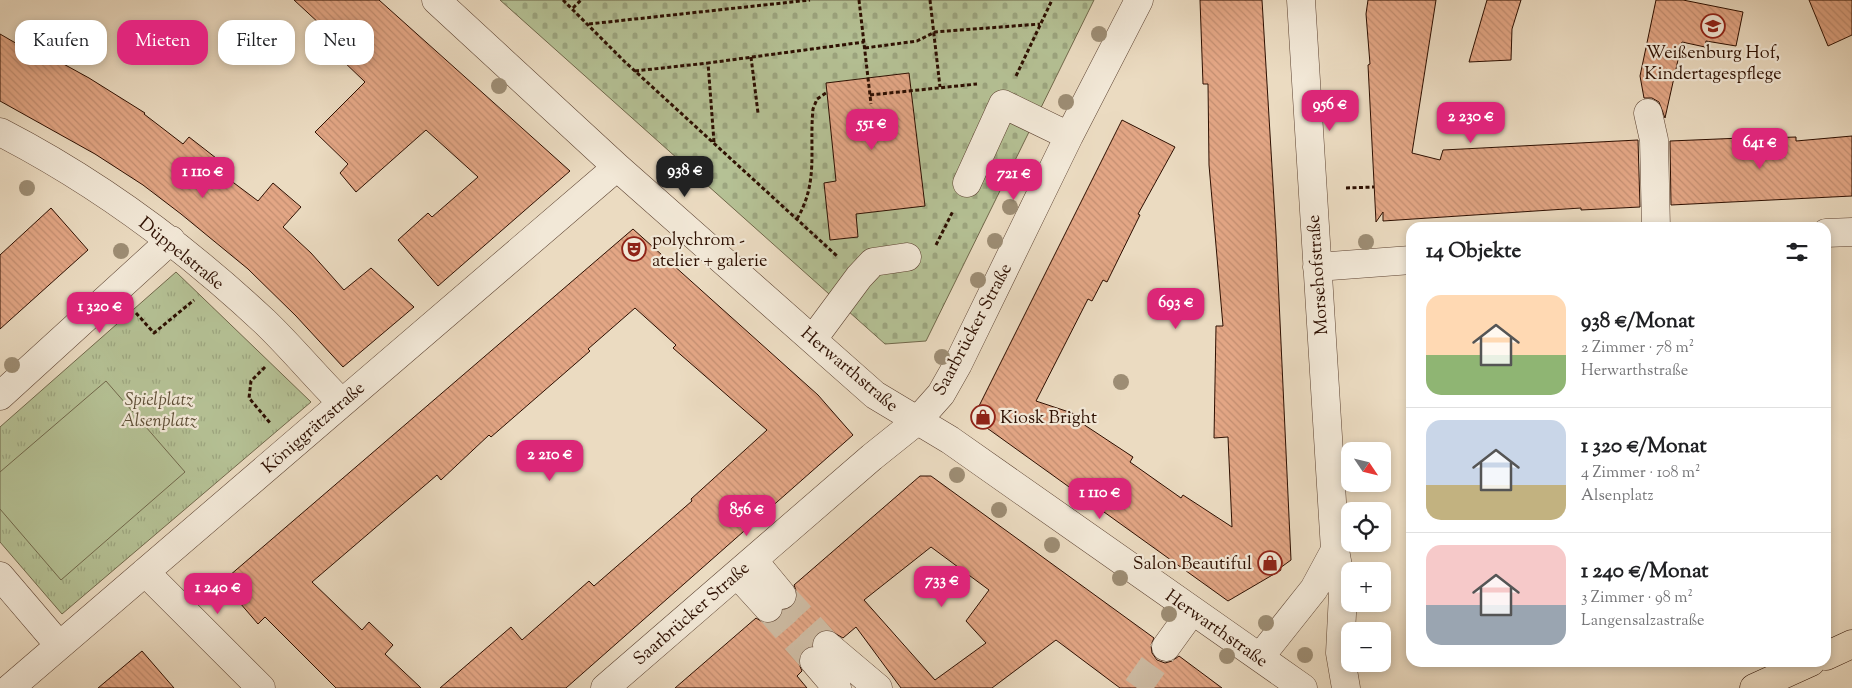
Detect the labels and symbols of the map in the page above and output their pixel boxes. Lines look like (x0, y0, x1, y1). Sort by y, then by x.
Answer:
school or university icon: Weißenburg Hof, Kindertagespflege (1700, 13, 1726, 39)
place label: Weißenburg Hof, Kindertagespflege (1644, 41, 1782, 88)
pin: 956 € (1295, 90, 1365, 132)
pin: 2 230 € (1425, 102, 1517, 144)
pin: 551 € (837, 108, 907, 151)
pin: 641 € (1725, 128, 1795, 170)
pin: 1 110 € (157, 156, 249, 199)
pin: 938 € (650, 156, 720, 198)
pin: 721 € (979, 158, 1049, 201)
street label: Düppelstraße (132, 212, 229, 297)
street label: Morsehofstraße (1302, 214, 1336, 336)
place label: polychrom - atelier + galerie (652, 228, 767, 275)
theatre icon: polychrom - atelier + galerie (621, 236, 647, 262)
street label: Saarbrücker Straße (928, 259, 1020, 401)
pin: 693 € (1141, 288, 1211, 330)
pin: 1 320 € (54, 292, 146, 334)
street label: Herwarthstraße (794, 322, 903, 419)
street label: Königgrätzstraße (257, 376, 372, 481)
park label: Spielplatz Alsenplatz (121, 388, 198, 435)
shop icon: Kiosk Bright (970, 404, 996, 430)
place label: Kiosk Bright (1000, 406, 1097, 432)
pin: 2 210 € (504, 440, 596, 482)
north arrow (1341, 442, 1391, 492)
pin: 1 110 € (1054, 478, 1146, 520)
pin: 856 € (712, 494, 782, 537)
shop icon: Salon Beautiful (1257, 550, 1283, 576)
place label: Salon Beautiful (1133, 552, 1252, 578)
street label: Saarbrücker Straße (628, 557, 756, 673)
pin: 733 € (907, 566, 977, 608)
pin: 1 240 € (172, 572, 264, 615)
street label: Herwarthstraße (1159, 584, 1273, 675)

